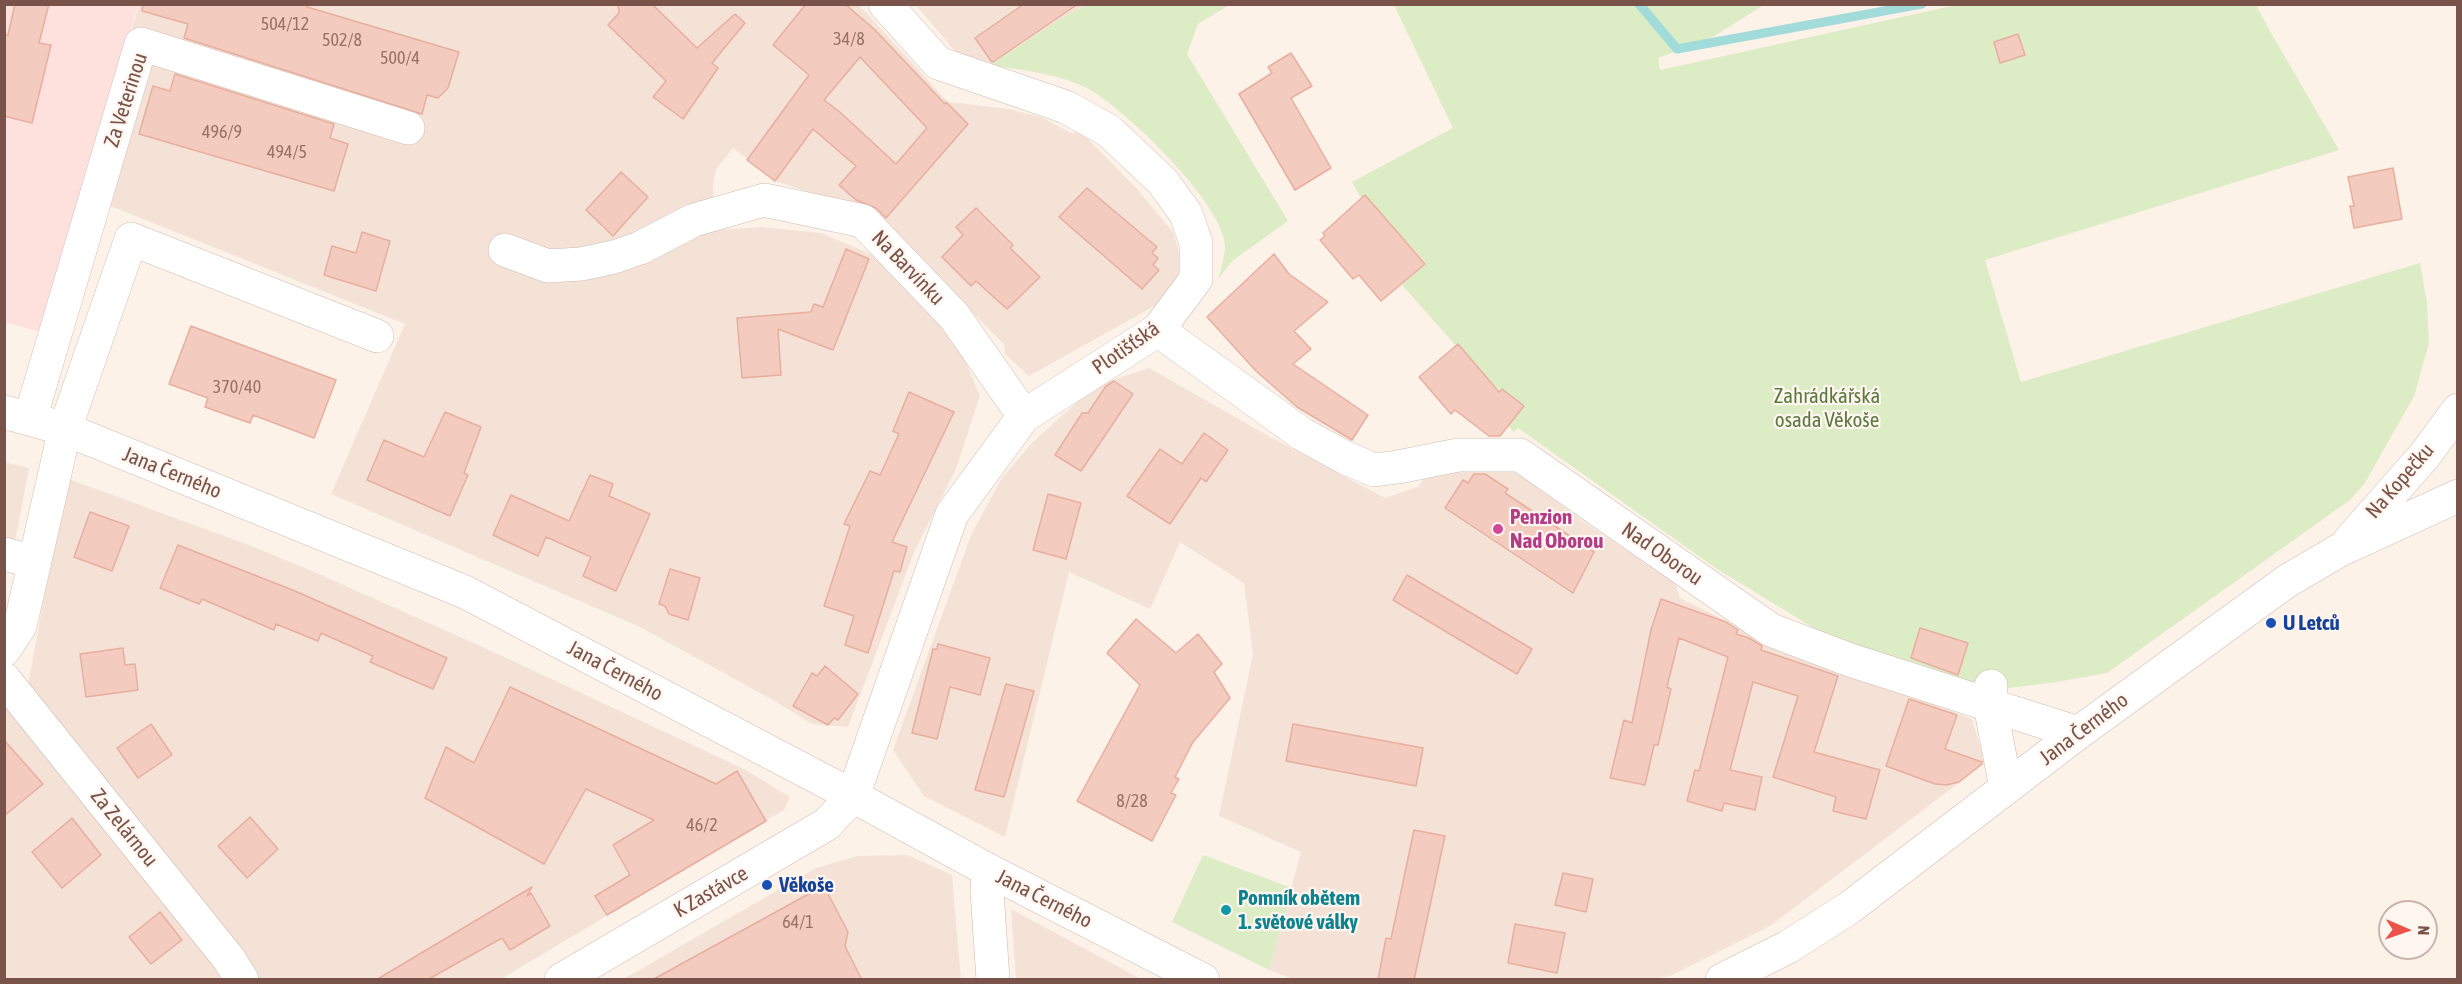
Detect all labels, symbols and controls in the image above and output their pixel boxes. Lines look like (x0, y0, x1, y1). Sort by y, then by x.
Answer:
house number: 504/12 (261, 13, 309, 35)
house number: 34/8 (833, 28, 865, 50)
house number: 502/8 (322, 29, 362, 51)
house number: 500/4 (380, 47, 420, 69)
street label: Za Veterinou (99, 50, 153, 150)
house number: 496/9 (202, 121, 242, 143)
house number: 494/5 (267, 141, 307, 163)
street label: Na Barvínku (866, 225, 950, 311)
street label: Plotišťská (1088, 316, 1164, 380)
house number: 370/40 (213, 376, 261, 398)
park label: Zahrádkářská osada Věkoše (1774, 383, 1880, 433)
street label: Na Kopečku (2361, 438, 2439, 524)
street label: Jana Černého (119, 442, 225, 504)
place label: Penzion Nad Oborou (1510, 504, 1603, 554)
street label: Nad Oborou (1617, 517, 1707, 591)
marker: Penzion Nad Oborou (1491, 522, 1505, 536)
place label: U Letců (2283, 610, 2340, 636)
marker: U Letců (2264, 616, 2278, 630)
street label: Jana Černého (563, 635, 667, 707)
street label: Jana Černého (2035, 688, 2133, 770)
street label: Za Zelárnou (85, 784, 163, 872)
house number: 8/28 (1116, 790, 1148, 812)
house number: 46/2 (686, 814, 718, 836)
street label: K Zastávce (669, 861, 753, 923)
street label: Jana Černého (992, 864, 1096, 934)
place label: Věkoše (779, 872, 834, 898)
marker: Věkoše (760, 878, 774, 892)
place label: Pomník obětem 1. světové války (1238, 885, 1360, 935)
north arrow (2378, 900, 2438, 960)
marker: Pomník obětem 1. světové války (1219, 903, 1233, 917)
house number: 64/1 (782, 911, 814, 933)
text: N (2415, 926, 2433, 936)

